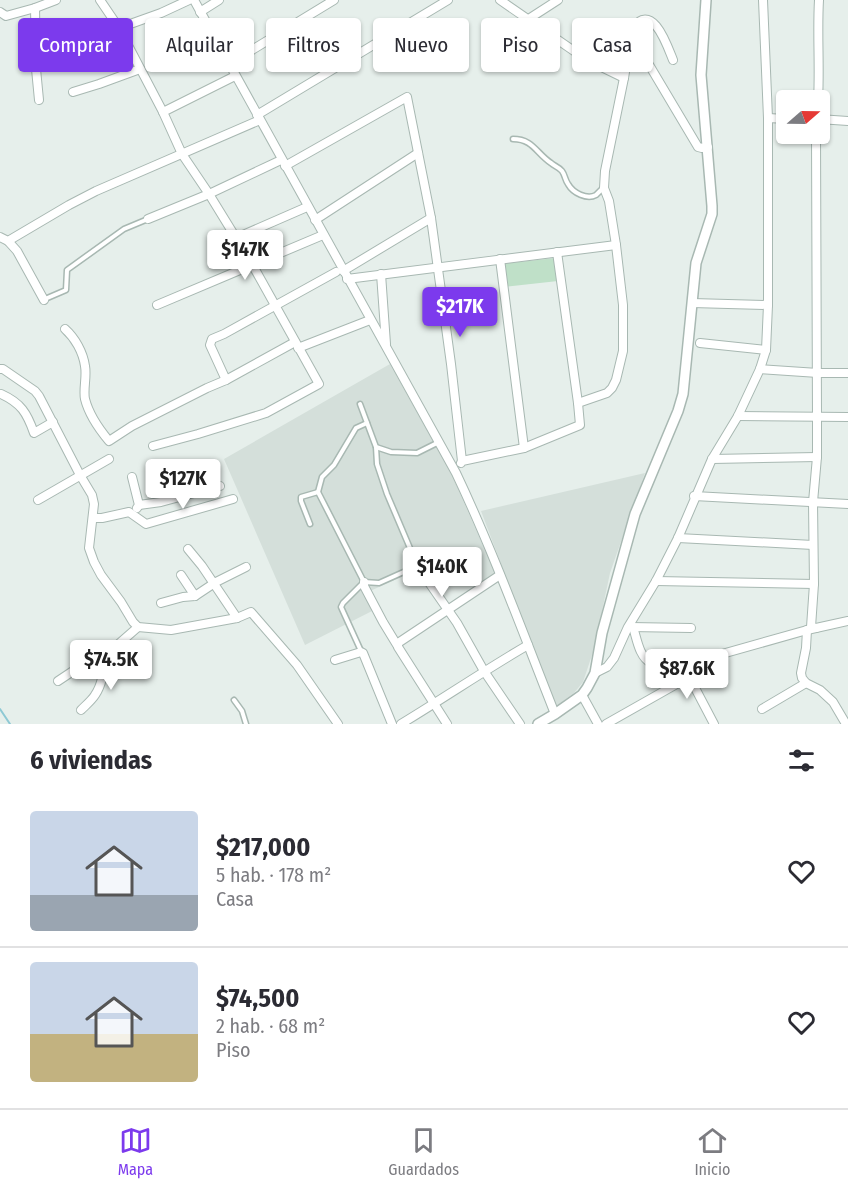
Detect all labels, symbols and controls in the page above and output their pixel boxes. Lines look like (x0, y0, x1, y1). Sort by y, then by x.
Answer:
chip: Comprar (18, 18, 133, 72)
chip: Alquilar (145, 18, 254, 72)
chip: Filtros (266, 18, 361, 72)
chip: Nuevo (373, 18, 469, 72)
chip: Piso (481, 18, 560, 72)
chip: Casa (572, 18, 653, 72)
north arrow (776, 90, 830, 144)
map controls (776, 90, 830, 144)
pin: $147K (203, 230, 287, 281)
text: $147K (221, 237, 269, 261)
pin: $217K (418, 287, 502, 338)
text: $217K (436, 294, 484, 318)
pin: $127K (141, 459, 225, 510)
text: $127K (160, 466, 207, 490)
pin: $140K (400, 547, 484, 598)
text: $140K (417, 554, 467, 578)
pin: $74.5K (62, 640, 160, 691)
text: $74.5K (84, 647, 138, 671)
pin: $87.6K (638, 649, 736, 700)
text: $87.6K (659, 656, 715, 680)
icon: filters (785, 744, 818, 777)
text: 6 viviendas (30, 745, 152, 776)
text: $217,000 (216, 832, 310, 863)
icon: home (78, 835, 150, 907)
icon: heart (785, 855, 818, 888)
text: 5 hab. · 178 m² (216, 863, 331, 887)
text: Casa (216, 887, 254, 911)
text: $74,500 (216, 983, 300, 1014)
icon: home (78, 986, 150, 1058)
icon: heart (785, 1006, 818, 1039)
text: 2 hab. · 68 m² (216, 1014, 325, 1038)
text: Piso (216, 1038, 251, 1062)
tab: Mapa (118, 1124, 153, 1179)
tab: Guardados (388, 1124, 459, 1179)
tab: Inicio (694, 1124, 730, 1179)

